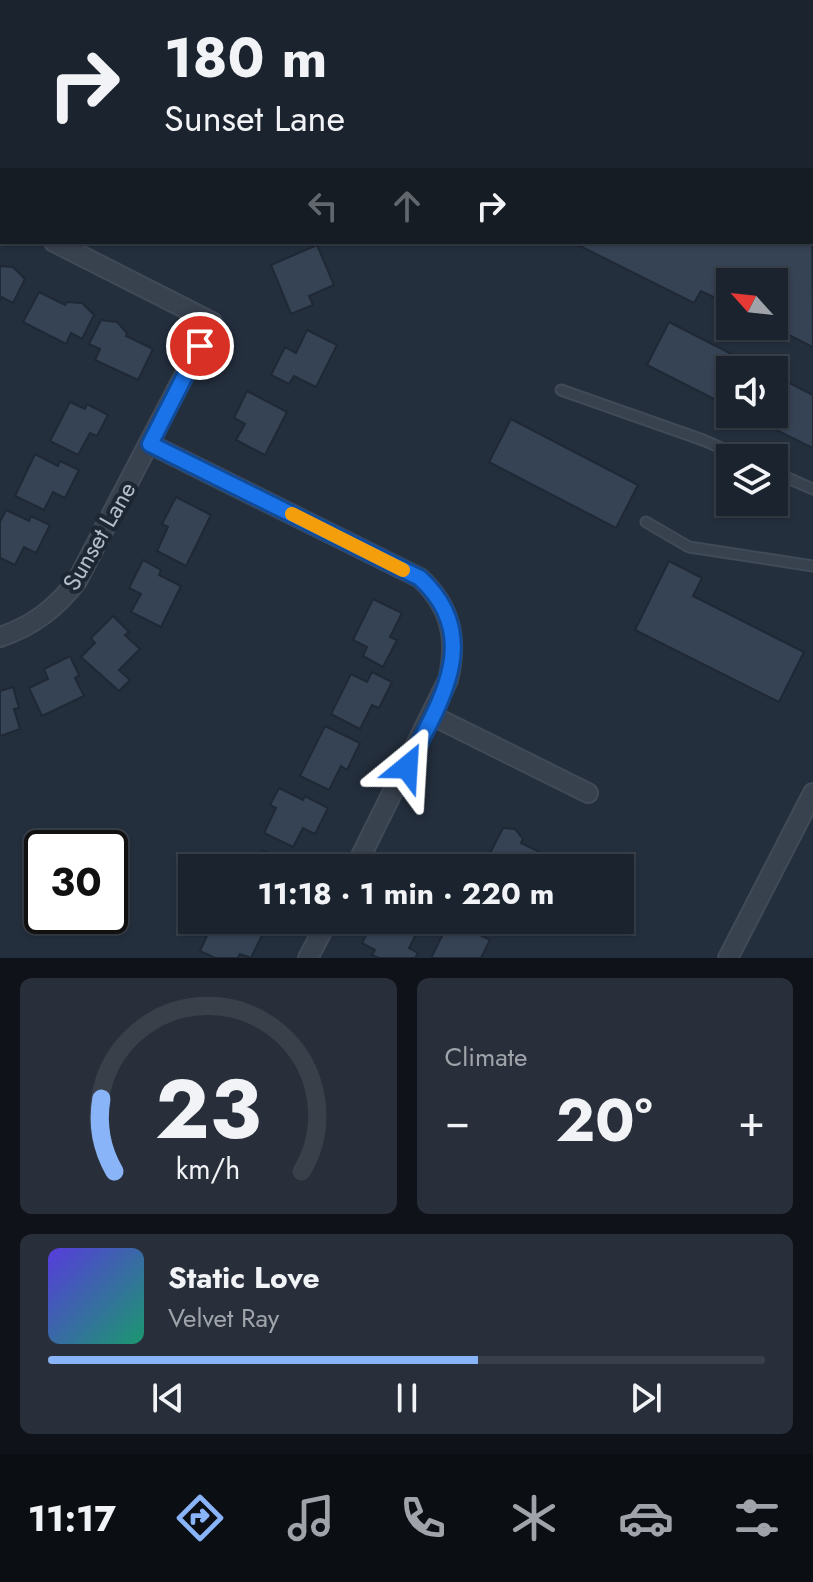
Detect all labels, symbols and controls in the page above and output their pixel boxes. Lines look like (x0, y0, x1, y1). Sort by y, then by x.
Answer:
text: 180 m (164, 17, 327, 98)
icon: right (32, 32, 136, 136)
text: Sunset Lane (164, 92, 345, 144)
icon: left (301, 184, 345, 228)
icon: ahead (385, 184, 429, 228)
icon: right (469, 184, 513, 228)
north arrow (716, 268, 788, 340)
map controls (716, 268, 788, 516)
pin (166, 312, 234, 380)
icon: arrive (178, 324, 222, 368)
button: sound (716, 356, 788, 428)
button: layers (716, 444, 788, 516)
street label: Sunset Lane (54, 475, 144, 597)
position arrow (365, 725, 449, 809)
speed limit sign: 30 (24, 830, 128, 934)
text: 11:18 · 1 min · 220 m (258, 872, 554, 915)
text: Climate (445, 1038, 527, 1076)
text: 23 (155, 1049, 261, 1169)
text: 20° (556, 1077, 653, 1164)
text: − (445, 1089, 470, 1153)
text: + (738, 1089, 765, 1153)
text: km/h (176, 1148, 241, 1190)
text: Static Love (168, 1256, 320, 1299)
text: Velvet Ray (168, 1299, 279, 1337)
icon: previous (146, 1376, 190, 1420)
icon: pause (385, 1376, 429, 1420)
icon: next (624, 1376, 668, 1420)
icon: directions (172, 1490, 228, 1546)
icon: music (283, 1490, 339, 1546)
icon: phone (395, 1490, 451, 1546)
icon: climate (506, 1490, 562, 1546)
icon: car (618, 1490, 674, 1546)
icon: filters (729, 1490, 785, 1546)
text: 11:17 (28, 1492, 116, 1544)

